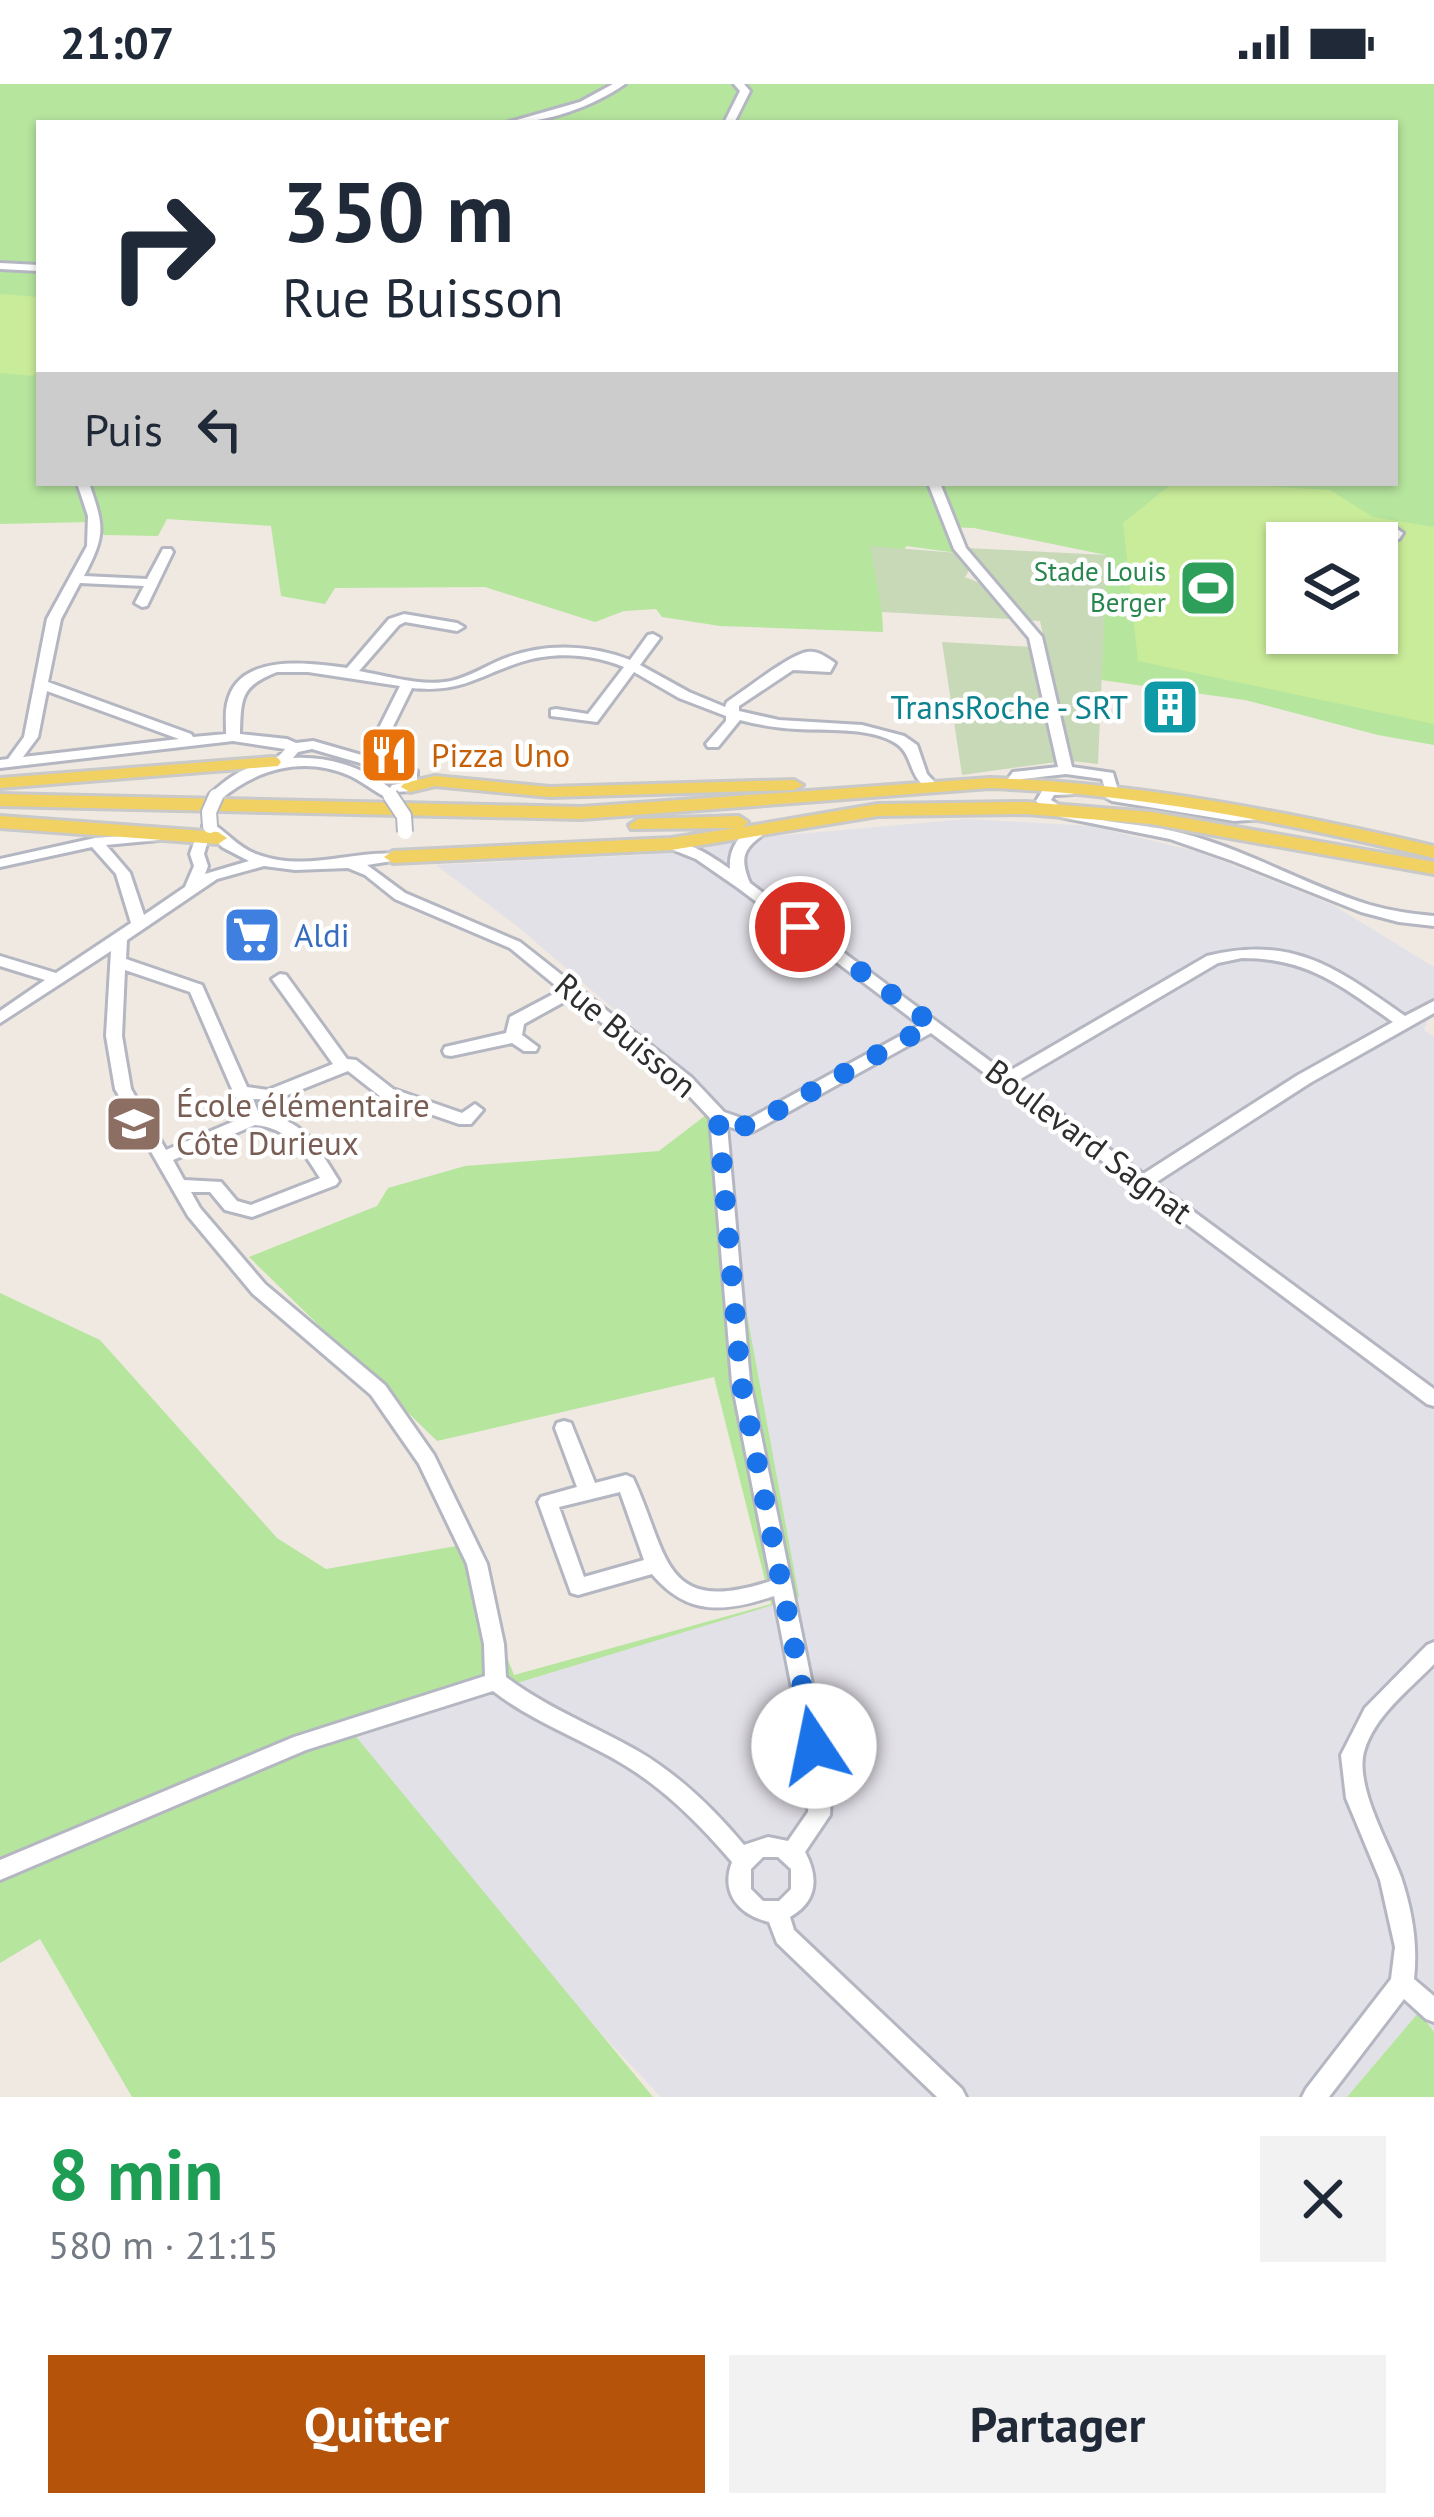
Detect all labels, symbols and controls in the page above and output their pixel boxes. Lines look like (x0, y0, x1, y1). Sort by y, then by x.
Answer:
text: 21:07 (60, 13, 174, 71)
text: 350 m (282, 156, 514, 265)
icon: right (84, 168, 240, 324)
text: Rue Buisson (282, 262, 564, 332)
icon: left (187, 396, 253, 462)
text: Puis (84, 400, 163, 458)
map controls (1266, 522, 1398, 654)
button: layers (1266, 522, 1398, 654)
place label: Stade Louis Berger (1034, 554, 1166, 619)
sports icon: Stade Louis Berger (1177, 557, 1239, 619)
building icon: TransRoche - SRT (1139, 676, 1201, 738)
place label: TransRoche - SRT (890, 685, 1128, 728)
restaurant icon: Pizza Uno (358, 724, 420, 786)
place label: Pizza Uno (431, 733, 570, 776)
pin (749, 876, 851, 978)
icon: arrive (767, 894, 833, 960)
supermarket icon: Aldi (221, 904, 283, 966)
place label: Aldi (294, 913, 350, 956)
street label: Rue Buisson (547, 963, 706, 1106)
street label: Boulevard Sagnat (977, 1049, 1201, 1232)
place label: École élémentaire Côte Durieux (176, 1083, 430, 1164)
school or university icon: École élémentaire Côte Durieux (103, 1093, 165, 1155)
position arrow (751, 1683, 877, 1809)
text: 8 min (48, 2127, 224, 2220)
button: close (1260, 2136, 1386, 2262)
text: 580 m · 21:15 (48, 2219, 279, 2270)
button: Quitter (48, 2355, 705, 2493)
button: Partager (729, 2355, 1386, 2493)

